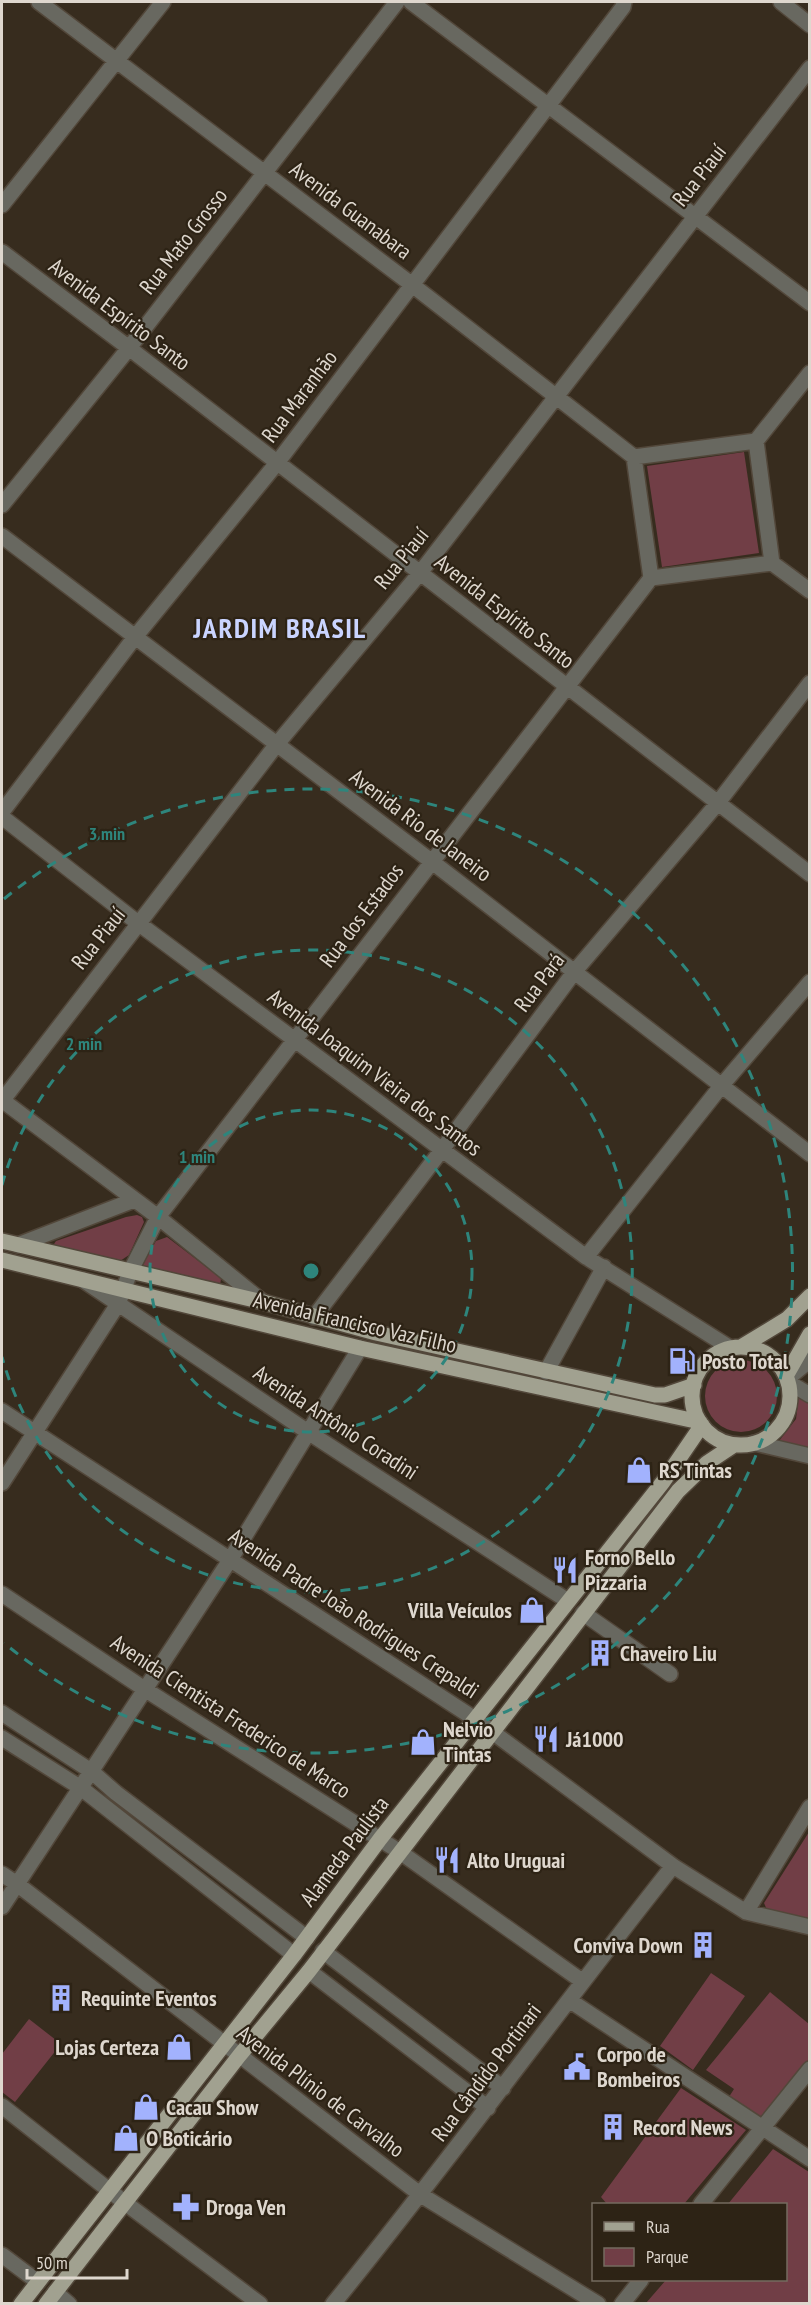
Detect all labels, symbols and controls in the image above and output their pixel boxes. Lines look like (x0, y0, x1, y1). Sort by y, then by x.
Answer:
street label: Rua Piauí (666, 138, 732, 212)
street label: Avenida Guanabara (284, 155, 418, 265)
street label: Rua Mato Grosso (133, 182, 233, 300)
street label: Avenida Espírito Santo (44, 252, 196, 376)
street label: Rua Maranhão (255, 344, 343, 448)
street label: Rua Piauí (368, 521, 434, 595)
street label: Avenida Espírito Santo (429, 548, 581, 674)
district label: JARDIM BRASIL (192, 609, 367, 646)
street label: Avenida Rio de Janeiro (344, 762, 498, 888)
text: 3 min (89, 822, 125, 845)
street label: Rua dos Estados (313, 857, 409, 973)
street label: Rua Piauí (65, 901, 131, 975)
street label: Rua Pará (508, 947, 570, 1017)
street label: Avenida Joaquim Vieira dos Santos (262, 982, 488, 1162)
text: 2 min (66, 1032, 102, 1055)
text: 1 min (179, 1145, 215, 1168)
centre of rings (301, 1261, 321, 1281)
street label: Avenida Francisco Vaz Filho (251, 1285, 459, 1359)
fuel station icon: Posto Total (667, 1346, 697, 1376)
place label: Posto Total (702, 1347, 789, 1375)
street label: Avenida Antônio Coradini (248, 1358, 424, 1486)
shop icon: RS Tintas (624, 1455, 654, 1485)
place label: RS Tintas (659, 1456, 732, 1484)
street label: Avenida Padre João Rodrigues Crepaldi (224, 1522, 484, 1704)
place label: Forno Bello Pizzaria (585, 1543, 676, 1596)
restaurant icon: Forno Bello Pizzaria (550, 1555, 580, 1585)
shop icon: Villa Veículos (517, 1595, 547, 1625)
place label: Villa Veículos (407, 1596, 512, 1624)
street label: Avenida Cientista Frederico de Marco (106, 1628, 356, 1804)
building icon: Chaveiro Liu (585, 1638, 615, 1668)
place label: Chaveiro Liu (620, 1639, 717, 1667)
place label: Nelvio Tintas (443, 1715, 493, 1768)
restaurant icon: Já1000 (531, 1724, 561, 1754)
place label: Já1000 (565, 1725, 624, 1753)
shop icon: Nelvio Tintas (408, 1727, 438, 1757)
street label: Alameda Paulista (294, 1790, 394, 1912)
restaurant icon: Alto Uruguai (432, 1845, 462, 1875)
place label: Alto Uruguai (466, 1846, 565, 1874)
building icon: Conviva Down (688, 1930, 718, 1960)
place label: Conviva Down (573, 1931, 683, 1959)
building icon: Requinte Eventos (46, 1983, 76, 2013)
place label: Requinte Eventos (81, 1984, 217, 2012)
street label: Rua Cândido Portinari (425, 1997, 547, 2147)
street label: Avenida Plínio de Carvalho (232, 2019, 410, 2163)
shop icon: Lojas Certeza (164, 2032, 194, 2062)
place label: Lojas Certeza (55, 2033, 159, 2061)
place label: Corpo de Bombeiros (597, 2040, 681, 2093)
public building icon: Corpo de Bombeiros (562, 2052, 592, 2082)
shop icon: Cacau Show (131, 2092, 161, 2122)
place label: Cacau Show (166, 2093, 259, 2121)
building icon: Record News (598, 2112, 628, 2142)
place label: Record News (633, 2113, 733, 2141)
shop icon: O Boticário (111, 2123, 141, 2153)
place label: O Boticário (146, 2124, 233, 2152)
pharmacy icon: Droga Ven (171, 2192, 201, 2222)
place label: Droga Ven (206, 2193, 286, 2221)
legend (592, 2203, 787, 2281)
text: Rua (646, 2215, 670, 2238)
scale bar (27, 2242, 128, 2280)
text: Parque (646, 2245, 689, 2268)
text: 50 m (36, 2251, 68, 2274)

